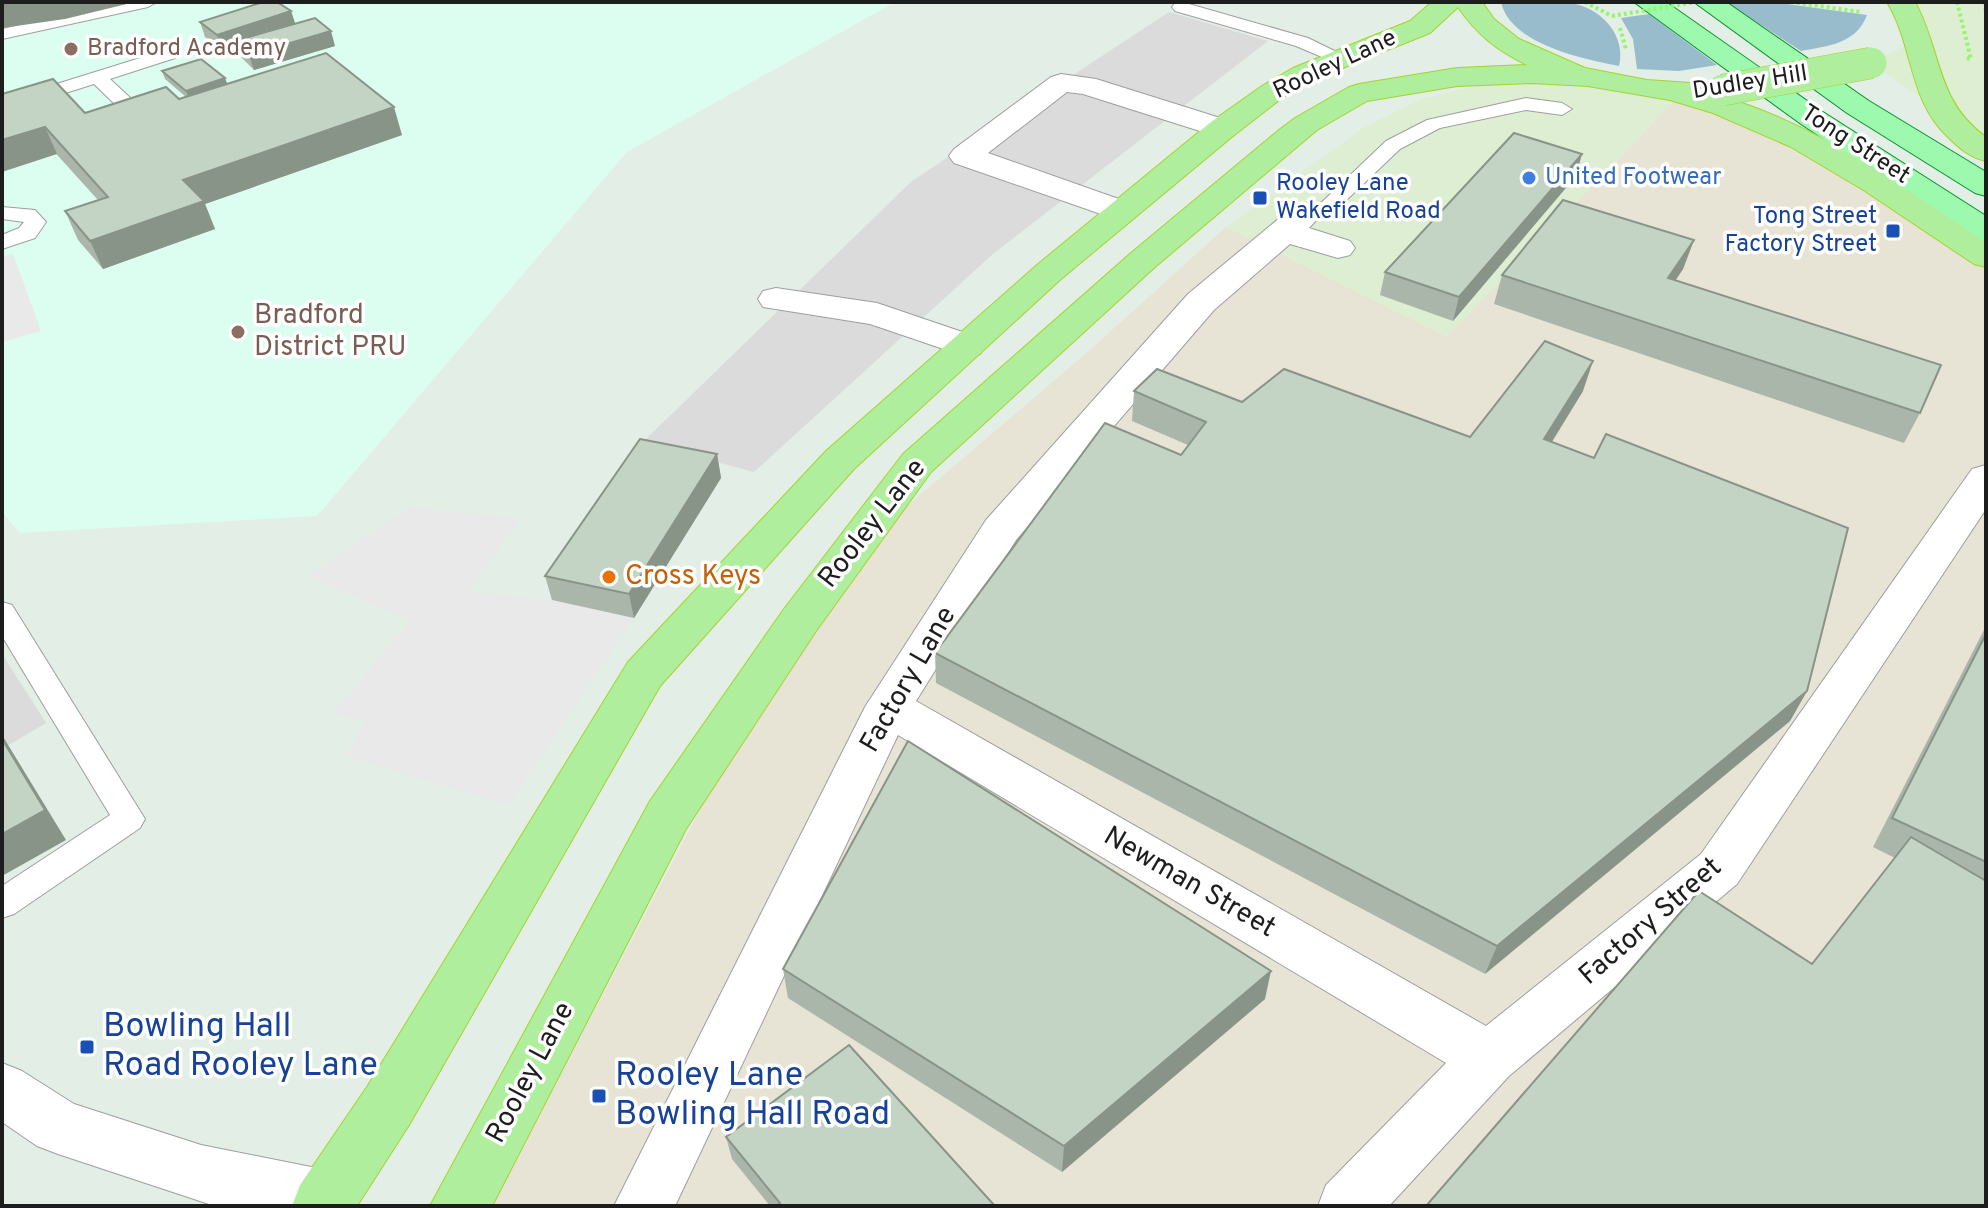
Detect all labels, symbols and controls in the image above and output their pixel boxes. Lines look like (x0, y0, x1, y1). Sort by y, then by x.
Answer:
street label: Rooley Lane (1269, 23, 1401, 107)
place label: Bradford Academy (87, 34, 286, 64)
marker: Bradford Academy (62, 40, 80, 58)
street label: Dudley Hill (1690, 59, 1810, 107)
street label: Tong Street (1795, 99, 1915, 191)
place label: United Footwear (1545, 163, 1722, 193)
place label: Rooley Lane Wakefield Road (1276, 169, 1441, 227)
marker: United Footwear (1520, 169, 1538, 187)
marker: Rooley Lane Wakefield Road (1251, 189, 1269, 207)
place label: Tong Street Factory Street (1725, 202, 1877, 260)
marker: Tong Street Factory Street (1884, 222, 1902, 240)
place label: Bradford District PRU (254, 298, 407, 366)
marker: Bradford District PRU (229, 323, 247, 341)
street label: Rooley Lane (811, 452, 935, 596)
place label: Cross Keys (625, 559, 761, 595)
marker: Cross Keys (600, 568, 618, 586)
street label: Factory Lane (853, 601, 965, 759)
street label: Newman Street (1096, 819, 1282, 947)
street label: Factory Street (1572, 850, 1730, 994)
street label: Rooley Lane (479, 996, 583, 1150)
place label: Bowling Hall Road Rooley Lane (103, 1006, 378, 1088)
marker: Bowling Hall Road Rooley Lane (78, 1038, 96, 1056)
place label: Rooley Lane Bowling Hall Road (615, 1055, 890, 1137)
marker: Rooley Lane Bowling Hall Road (590, 1087, 608, 1105)

